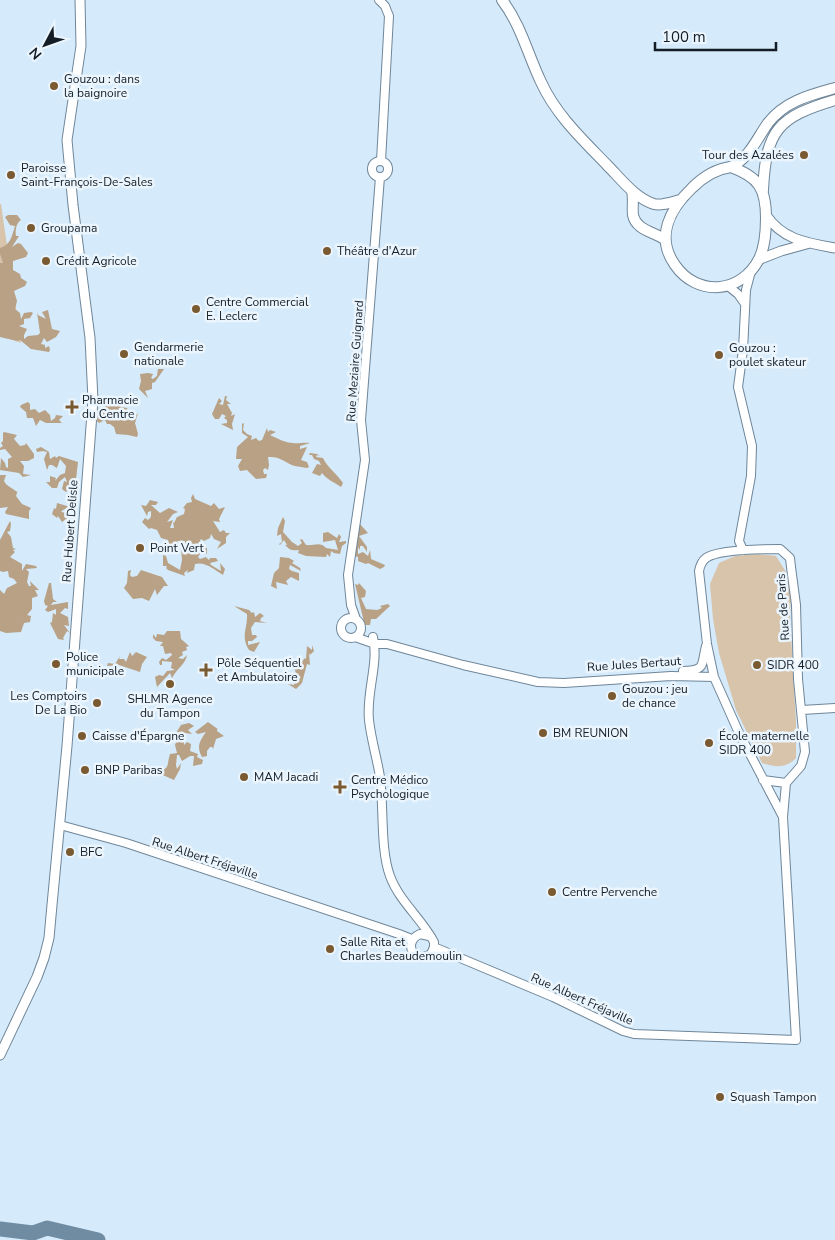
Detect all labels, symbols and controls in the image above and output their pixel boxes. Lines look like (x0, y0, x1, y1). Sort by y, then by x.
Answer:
north arrow (20, 20, 70, 70)
scale bar (655, 20, 776, 52)
text: 100 m (662, 27, 706, 47)
text: N (25, 43, 46, 63)
place label: Gouzou : dans la baignoire (64, 71, 140, 101)
marker: Gouzou : dans la baignoire (48, 80, 60, 92)
place label: Tour des Azalées (702, 147, 794, 163)
marker: Tour des Azalées (798, 149, 810, 161)
place label: Paroisse Saint-François-De-Sales (21, 160, 153, 190)
marker: Paroisse Saint-François-De-Sales (5, 169, 17, 181)
place label: Groupama (41, 220, 97, 236)
marker: Groupama (25, 222, 37, 234)
place label: Théâtre d'Azur (337, 243, 417, 259)
marker: Théâtre d'Azur (321, 245, 333, 257)
place label: Crédit Agricole (56, 253, 137, 269)
marker: Crédit Agricole (40, 255, 52, 267)
place label: Centre Commercial E. Leclerc (206, 294, 309, 324)
street label: Rue Meziaire Guignard (343, 300, 367, 422)
marker: Centre Commercial E. Leclerc (190, 303, 202, 315)
place label: Gendarmerie nationale (134, 339, 204, 369)
place label: Gouzou : poulet skateur (729, 340, 807, 370)
marker: Gendarmerie nationale (118, 348, 130, 360)
marker: Gouzou : poulet skateur (713, 349, 725, 361)
place label: Pharmacie du Centre (82, 392, 138, 422)
marker: Pharmacie du Centre (66, 401, 78, 413)
street label: Rue Hubert Delisle (58, 479, 82, 583)
place label: Point Vert (150, 540, 204, 556)
marker: Point Vert (134, 542, 146, 554)
street label: Rue de Paris (773, 573, 793, 641)
place label: Police municipale (66, 649, 124, 679)
street label: Rue Jules Bertaut (586, 653, 682, 675)
place label: Pôle Séquentiel et Ambulatoire (217, 655, 302, 685)
place label: SIDR 400 (767, 657, 819, 673)
marker: Police municipale (50, 658, 62, 670)
marker: SIDR 400 (751, 659, 763, 671)
marker: Pôle Séquentiel et Ambulatoire (199, 663, 213, 677)
marker: SHLMR Agence du Tampon (164, 678, 176, 690)
place label: Gouzou : jeu de chance (622, 681, 688, 711)
place label: Les Comptoirs De La Bio (10, 688, 87, 718)
marker: Gouzou : jeu de chance (606, 690, 618, 702)
place label: SHLMR Agence du Tampon (127, 691, 213, 721)
marker: Les Comptoirs De La Bio (91, 697, 103, 709)
place label: BM REUNION (553, 725, 628, 741)
marker: BM REUNION (537, 727, 549, 739)
place label: Caisse d'Épargne (92, 728, 185, 744)
place label: École maternelle SIDR 400 (719, 728, 809, 758)
marker: Caisse d'Épargne (76, 730, 88, 742)
marker: École maternelle SIDR 400 (703, 737, 715, 749)
place label: BNP Paribas (95, 762, 163, 778)
marker: BNP Paribas (79, 764, 91, 776)
place label: MAM Jacadi (254, 769, 318, 785)
marker: MAM Jacadi (238, 771, 250, 783)
place label: Centre Médico Psychologique (351, 772, 429, 802)
marker: Centre Médico Psychologique (333, 780, 347, 794)
street label: Rue Albert Fréjaville (150, 833, 260, 883)
place label: BFC (80, 844, 103, 860)
marker: BFC (64, 846, 76, 858)
place label: Centre Pervenche (562, 884, 657, 900)
marker: Centre Pervenche (546, 886, 558, 898)
place label: Salle Rita et Charles Beaudemoulin (340, 934, 462, 964)
marker: Salle Rita et Charles Beaudemoulin (324, 943, 336, 955)
street label: Rue Albert Fréjaville (528, 969, 636, 1029)
place label: Squash Tampon (730, 1089, 817, 1105)
marker: Squash Tampon (714, 1091, 726, 1103)

